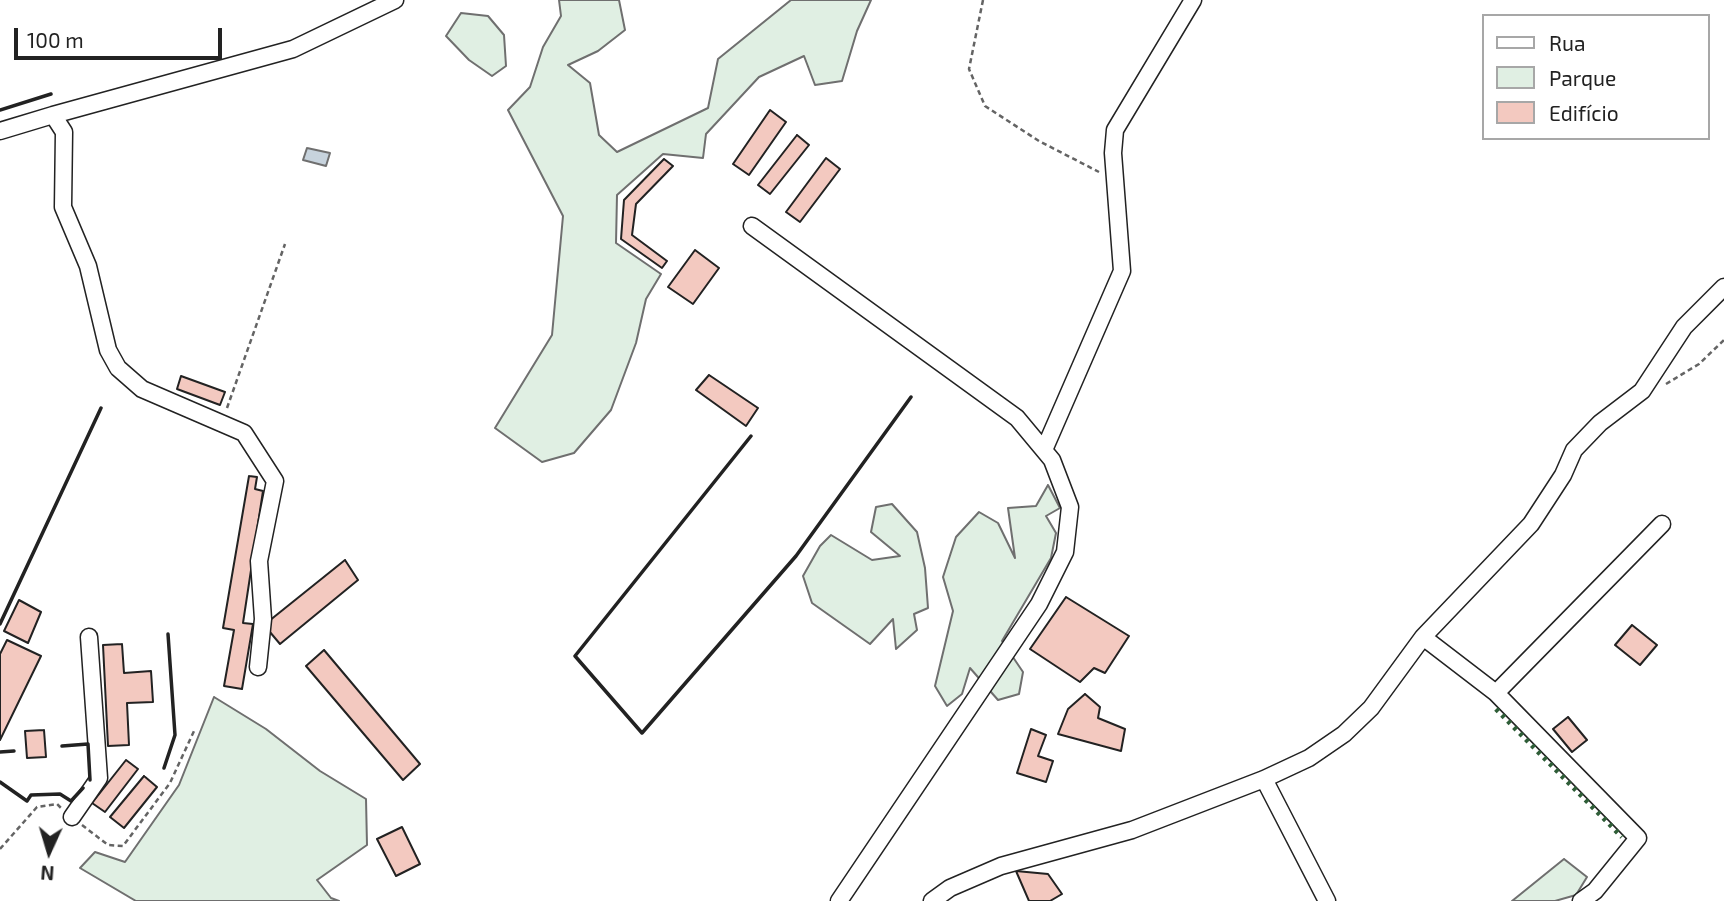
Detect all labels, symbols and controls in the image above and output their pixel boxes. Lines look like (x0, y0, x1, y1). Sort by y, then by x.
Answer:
scale bar (18, 14, 226, 58)
legend (1482, 14, 1710, 140)
text: 100 m (27, 27, 84, 52)
text: Rua (1549, 30, 1585, 55)
text: Parque (1549, 65, 1616, 90)
text: Edifício (1549, 100, 1619, 125)
north arrow (14, 817, 84, 887)
text: N (40, 861, 55, 885)

